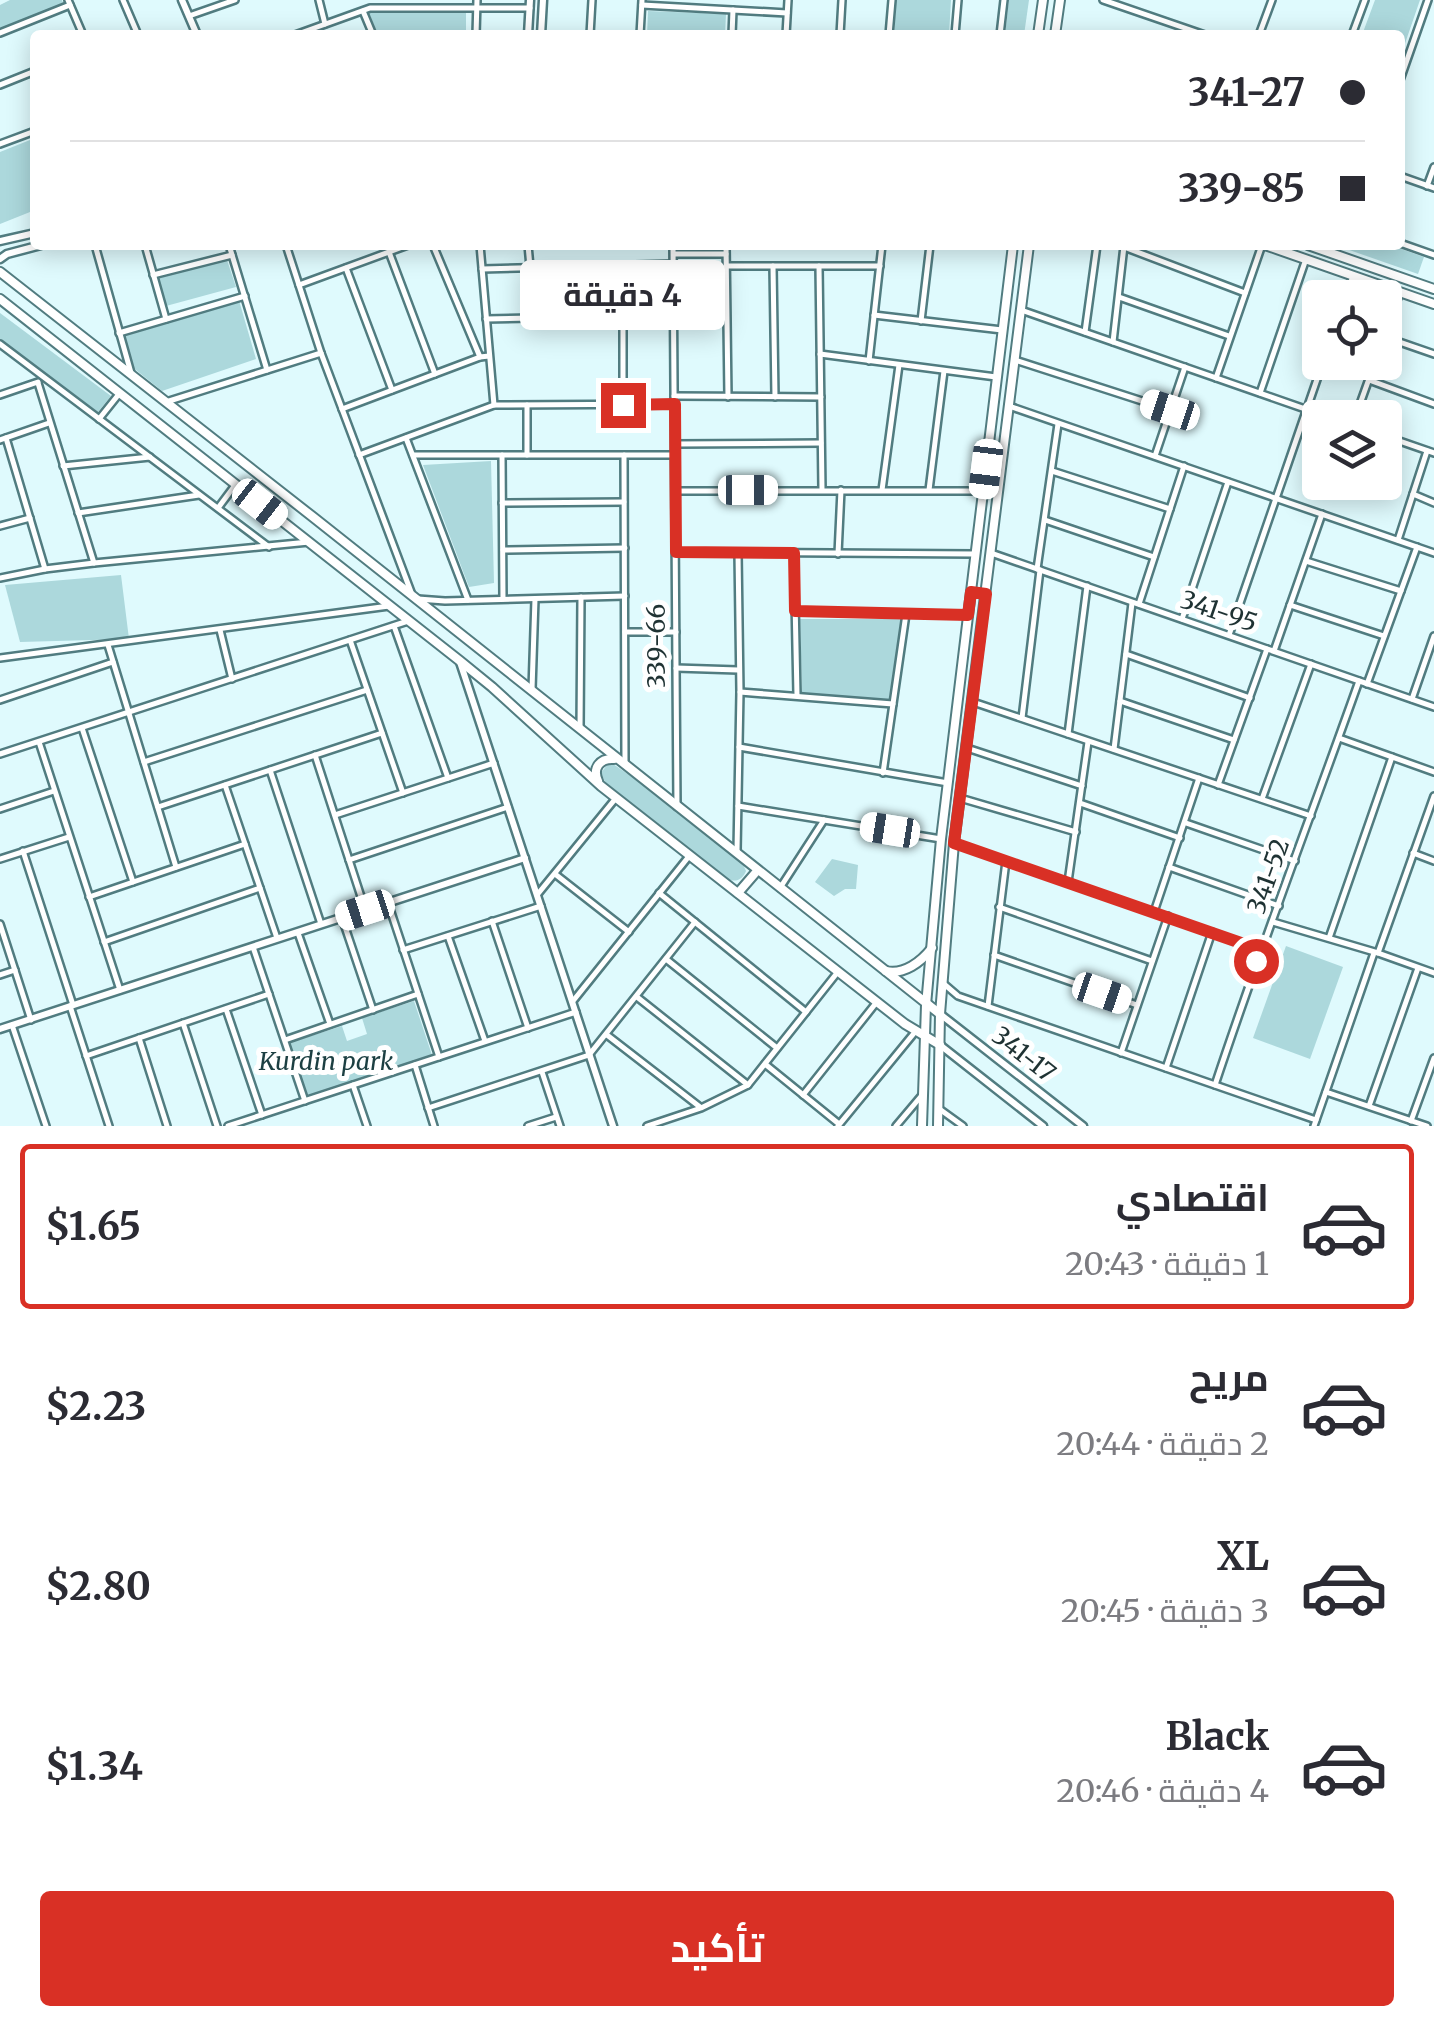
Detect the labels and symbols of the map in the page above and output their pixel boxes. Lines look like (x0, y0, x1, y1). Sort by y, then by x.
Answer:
callout: 4 دقيقة (520, 260, 726, 330)
route end (601, 383, 646, 428)
car (1137, 386, 1203, 434)
car (967, 437, 1005, 501)
car (227, 474, 293, 534)
car (718, 475, 778, 505)
street label: 341-95 (1177, 583, 1261, 639)
street label: 339-66 (640, 604, 672, 688)
car (858, 810, 922, 850)
street label: 341-52 (1240, 834, 1296, 918)
car (332, 886, 398, 934)
route start (1234, 939, 1279, 984)
car (1069, 969, 1135, 1017)
street label: 341-17 (986, 1019, 1062, 1089)
park label: Kurdin park (258, 1045, 394, 1077)

